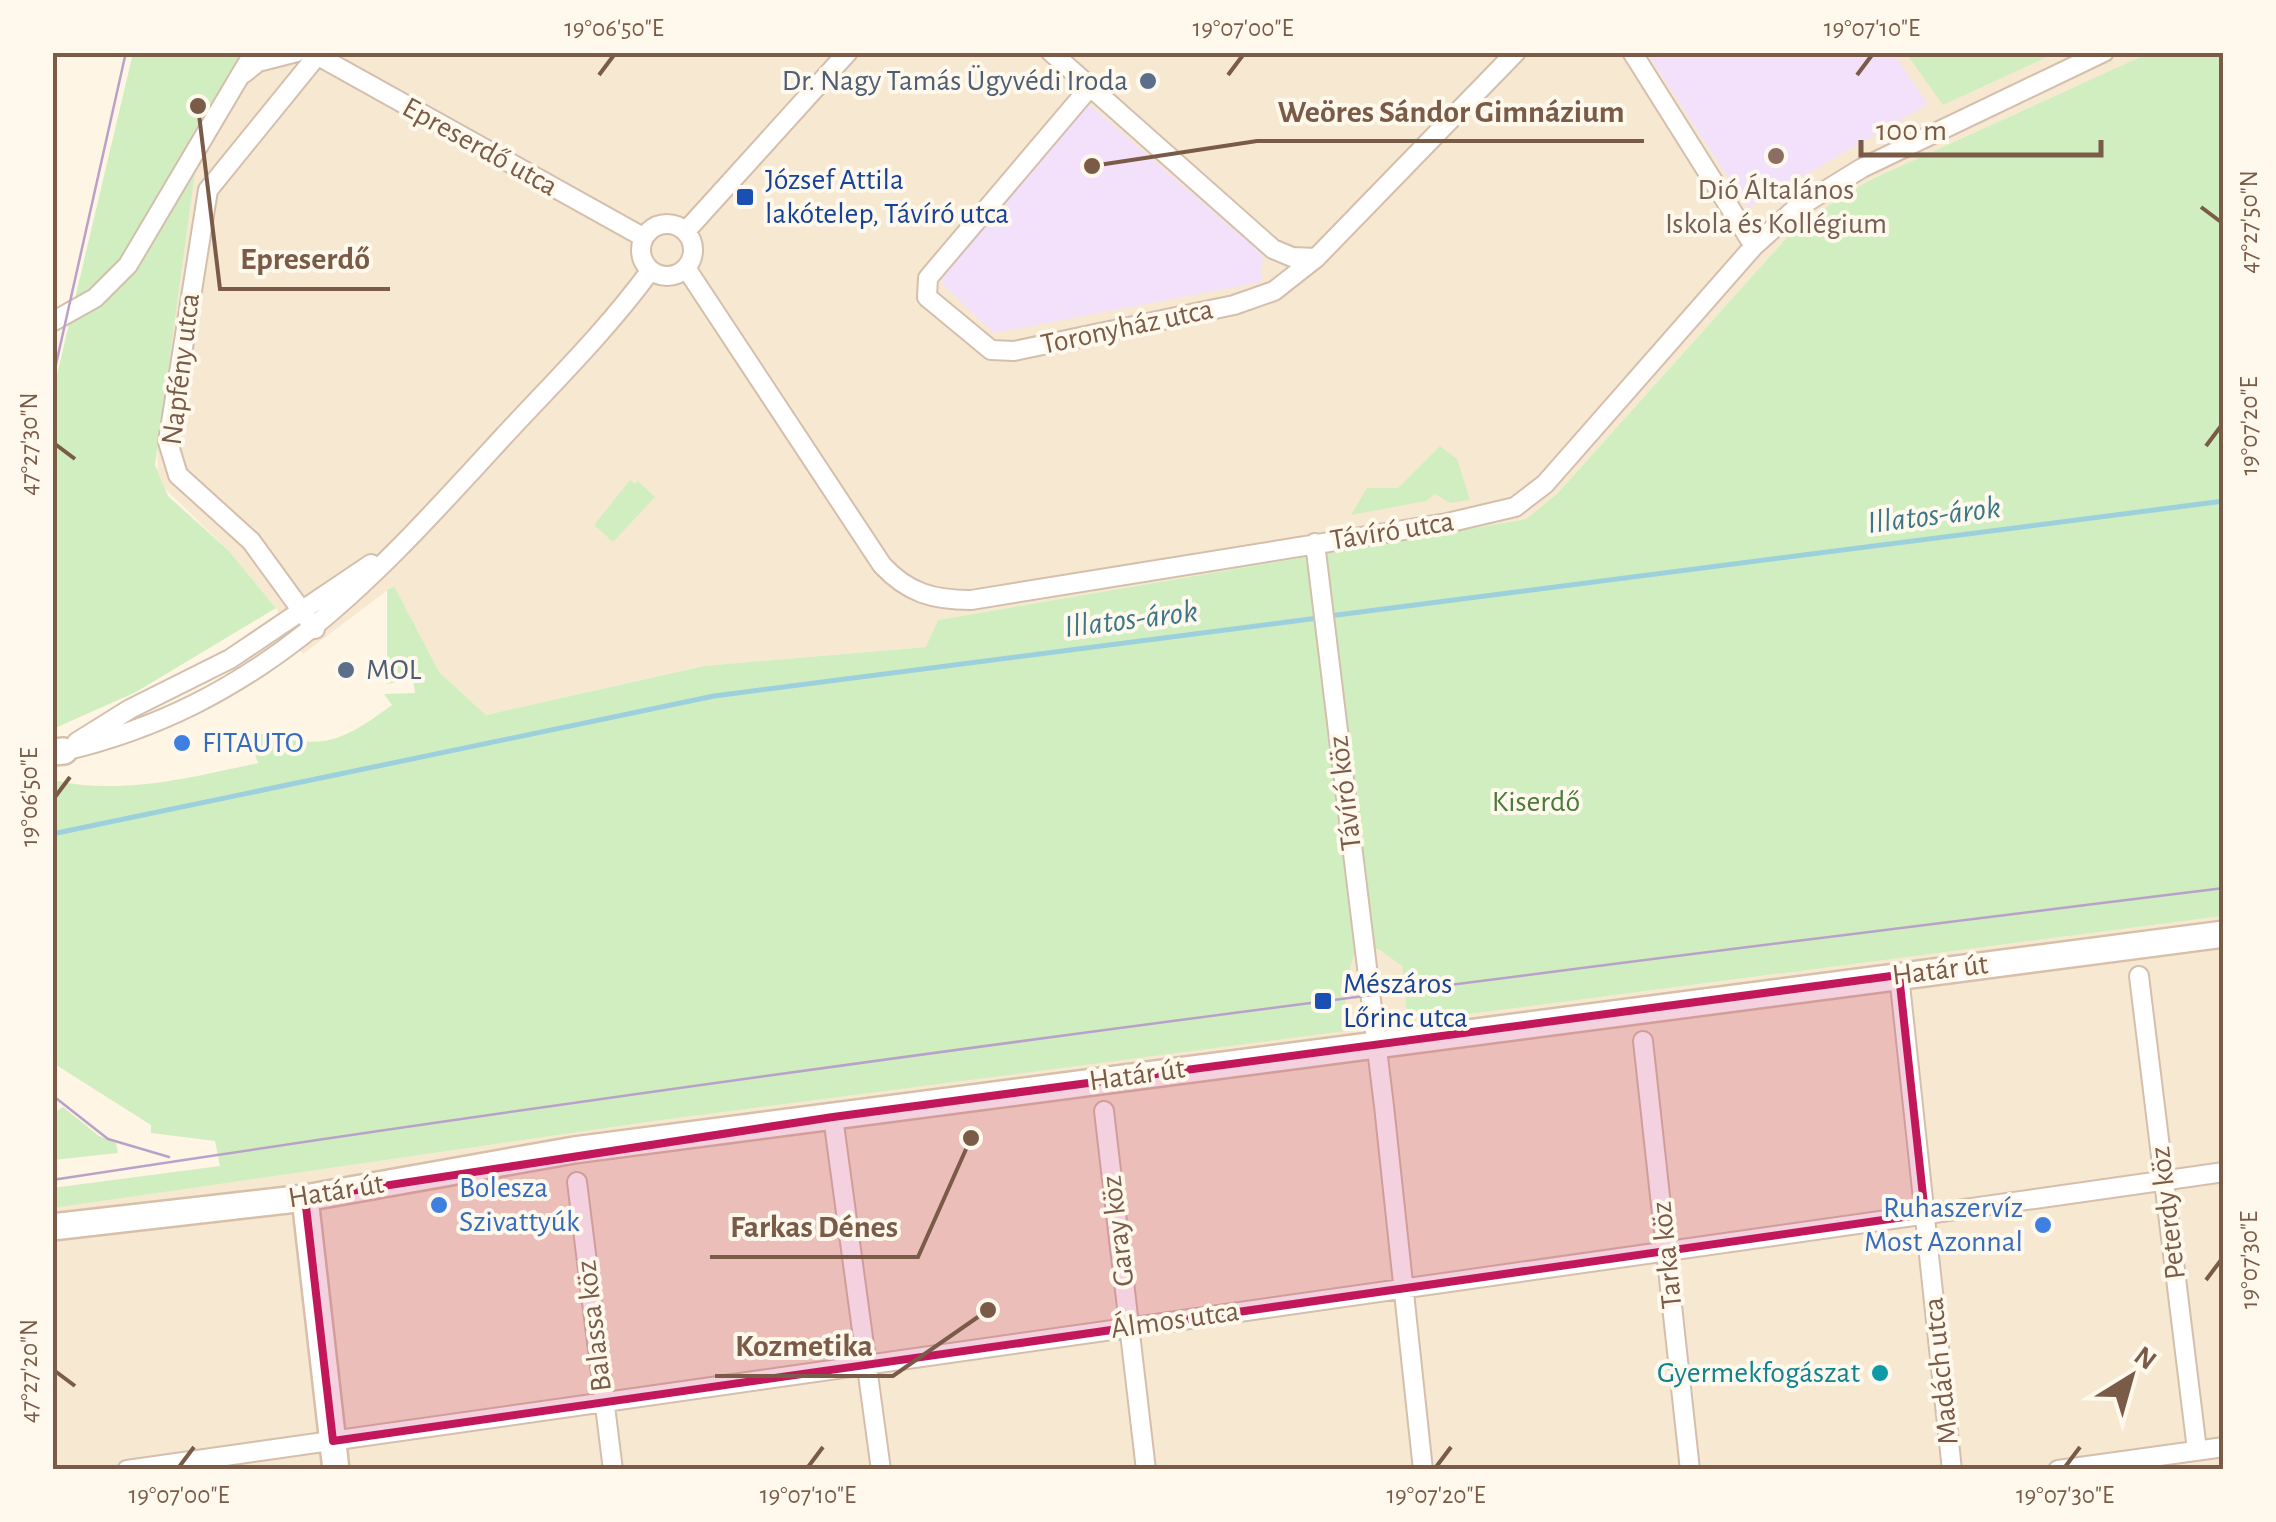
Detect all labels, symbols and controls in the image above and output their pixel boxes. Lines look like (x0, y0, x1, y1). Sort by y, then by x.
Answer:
text: 19°06'50"E (564, 16, 664, 41)
text: 19°07'00"E (1193, 16, 1293, 41)
text: 19°07'10"E (1824, 16, 1920, 41)
place label: Dr. Nagy Tamás Ügyvédi Iroda (782, 65, 1128, 96)
marker: Dr. Nagy Tamás Ügyvédi Iroda (1137, 70, 1159, 92)
callout: Weöres Sándor Gimnázium (1257, 79, 1644, 141)
street label: Epreserdő utca (397, 92, 563, 202)
scale bar (1861, 95, 2101, 157)
text: Weöres Sándor Gimnázium (1277, 96, 1625, 128)
text: 100 m (1876, 116, 1947, 146)
marker: Dió Általános Iskola és Kollégium (1765, 145, 1787, 167)
place label: József Attila lakótelep, Távíró utca (765, 165, 1009, 229)
text: 47°27'50"N (2237, 170, 2262, 274)
place label: Dió Általános Iskola és Kollégium (1665, 173, 1887, 239)
marker: József Attila lakótelep, Távíró utca (734, 186, 756, 208)
callout: Epreserdő (220, 227, 390, 289)
text: Epreserdő (240, 243, 370, 275)
street label: Napfény utca (157, 291, 205, 447)
street label: Toronyház utca (1038, 294, 1216, 360)
text: 19°07'20"E (2237, 376, 2262, 476)
text: 47°27'30"N (17, 392, 42, 496)
water label: Illatos-árok (1866, 491, 2002, 539)
street label: Távíró utca (1328, 506, 1456, 556)
water label: Illatos-árok (1063, 595, 1199, 643)
place label: MOL (366, 655, 422, 685)
marker: MOL (335, 659, 357, 681)
place label: FITAUTO (202, 728, 304, 758)
marker: FITAUTO (171, 732, 193, 754)
street label: Távíró köz (1323, 734, 1367, 852)
text: 19°06'50"E (17, 747, 42, 847)
park label: Kiserdő (1492, 787, 1580, 817)
street label: Határ út (1890, 949, 1990, 991)
place label: Mészáros Lőrinc utca (1343, 969, 1468, 1033)
marker: Mészáros Lőrinc utca (1312, 990, 1334, 1012)
street label: Határ út (1087, 1053, 1187, 1097)
street label: Peterdy köz (2145, 1145, 2191, 1281)
street label: Határ út (286, 1169, 386, 1213)
place label: Bolesza Szivattyúk (459, 1173, 580, 1237)
street label: Garay köz (1096, 1174, 1140, 1288)
place label: Ruhaszervíz Most Azonnal (1864, 1193, 2023, 1257)
marker: Bolesza Szivattyúk (428, 1194, 450, 1216)
callout: Farkas Dénes (710, 1195, 918, 1257)
street label: Tarka köz (1646, 1200, 1688, 1310)
text: Farkas Dénes (730, 1211, 898, 1243)
text: 19°07'30"E (2237, 1211, 2262, 1309)
marker: Ruhaszervíz Most Azonnal (2032, 1214, 2054, 1236)
street label: Balassa köz (571, 1259, 617, 1393)
street label: Álmos utca (1109, 1294, 1241, 1344)
street label: Madách utca (1918, 1296, 1964, 1446)
callout: Kozmetika (715, 1314, 893, 1376)
text: 47°27'20"N (17, 1319, 42, 1423)
north arrow (2081, 1327, 2181, 1427)
text: Kozmetika (735, 1330, 873, 1362)
text: N (2129, 1342, 2161, 1376)
place label: Gyermekfogászat (1657, 1358, 1860, 1388)
marker: Gyermekfogászat (1869, 1362, 1891, 1384)
text: 19°07'00"E (129, 1483, 229, 1508)
text: 19°07'10"E (760, 1483, 856, 1508)
text: 19°07'20"E (1386, 1483, 1486, 1508)
text: 19°07'30"E (2016, 1483, 2114, 1508)

